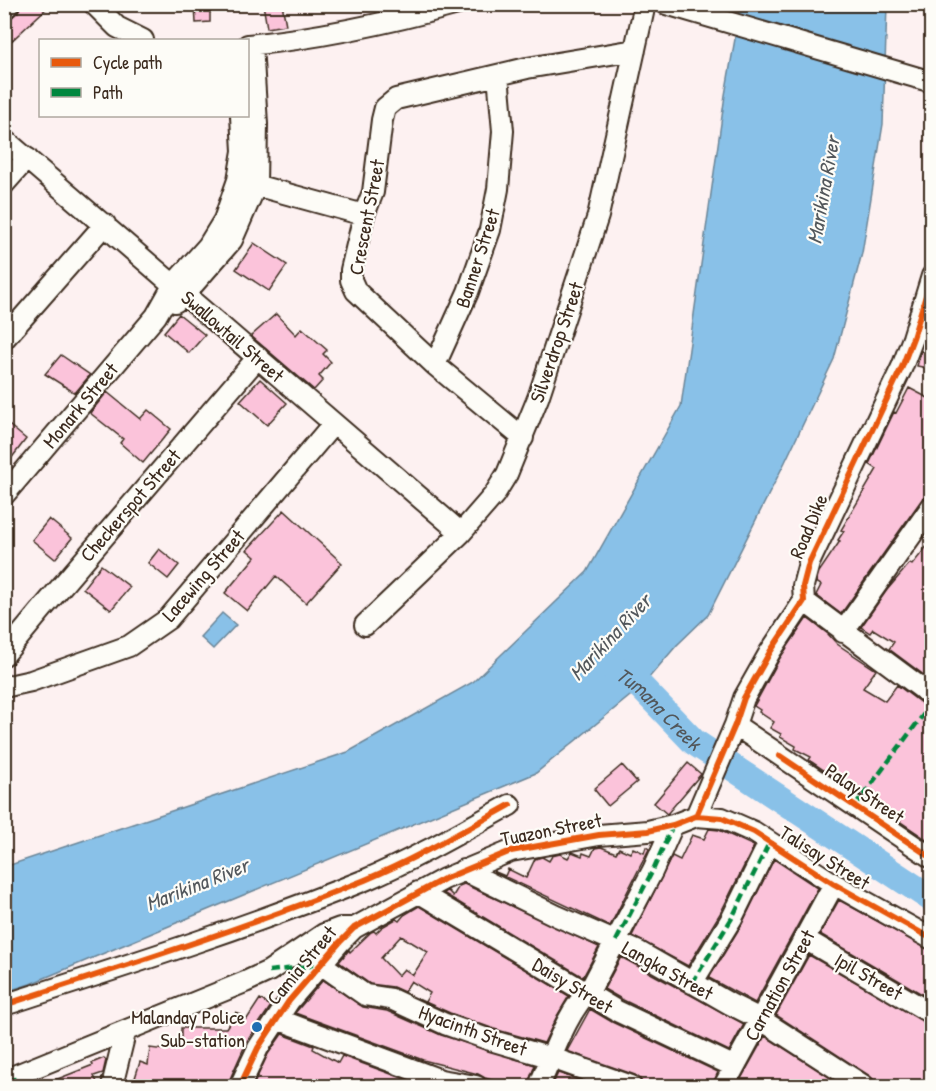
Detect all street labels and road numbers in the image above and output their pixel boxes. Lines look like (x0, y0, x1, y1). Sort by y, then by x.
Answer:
street label: Crescent Street (342, 156, 391, 277)
street label: Banner Street (448, 204, 506, 311)
street label: Silverdrop Street (523, 277, 590, 406)
street label: Swallowtail Street (176, 284, 291, 389)
street label: Monark Street (36, 356, 124, 454)
street label: Checkerspot Street (73, 442, 187, 567)
street label: Road Dike (782, 490, 834, 562)
street label: Lacewing Street (155, 522, 251, 627)
street label: Palay Street (820, 757, 911, 830)
street label: Tuazon Street (498, 806, 605, 852)
street label: Talisay Street (775, 818, 876, 896)
street label: Camia Street (260, 919, 343, 1010)
street label: Carnation Street (737, 924, 821, 1045)
street label: Langka Street (617, 934, 719, 1007)
street label: Ipil Street (830, 946, 909, 1007)
street label: Daisy Street (528, 950, 619, 1020)
street label: Hyacinth Street (415, 998, 532, 1062)

